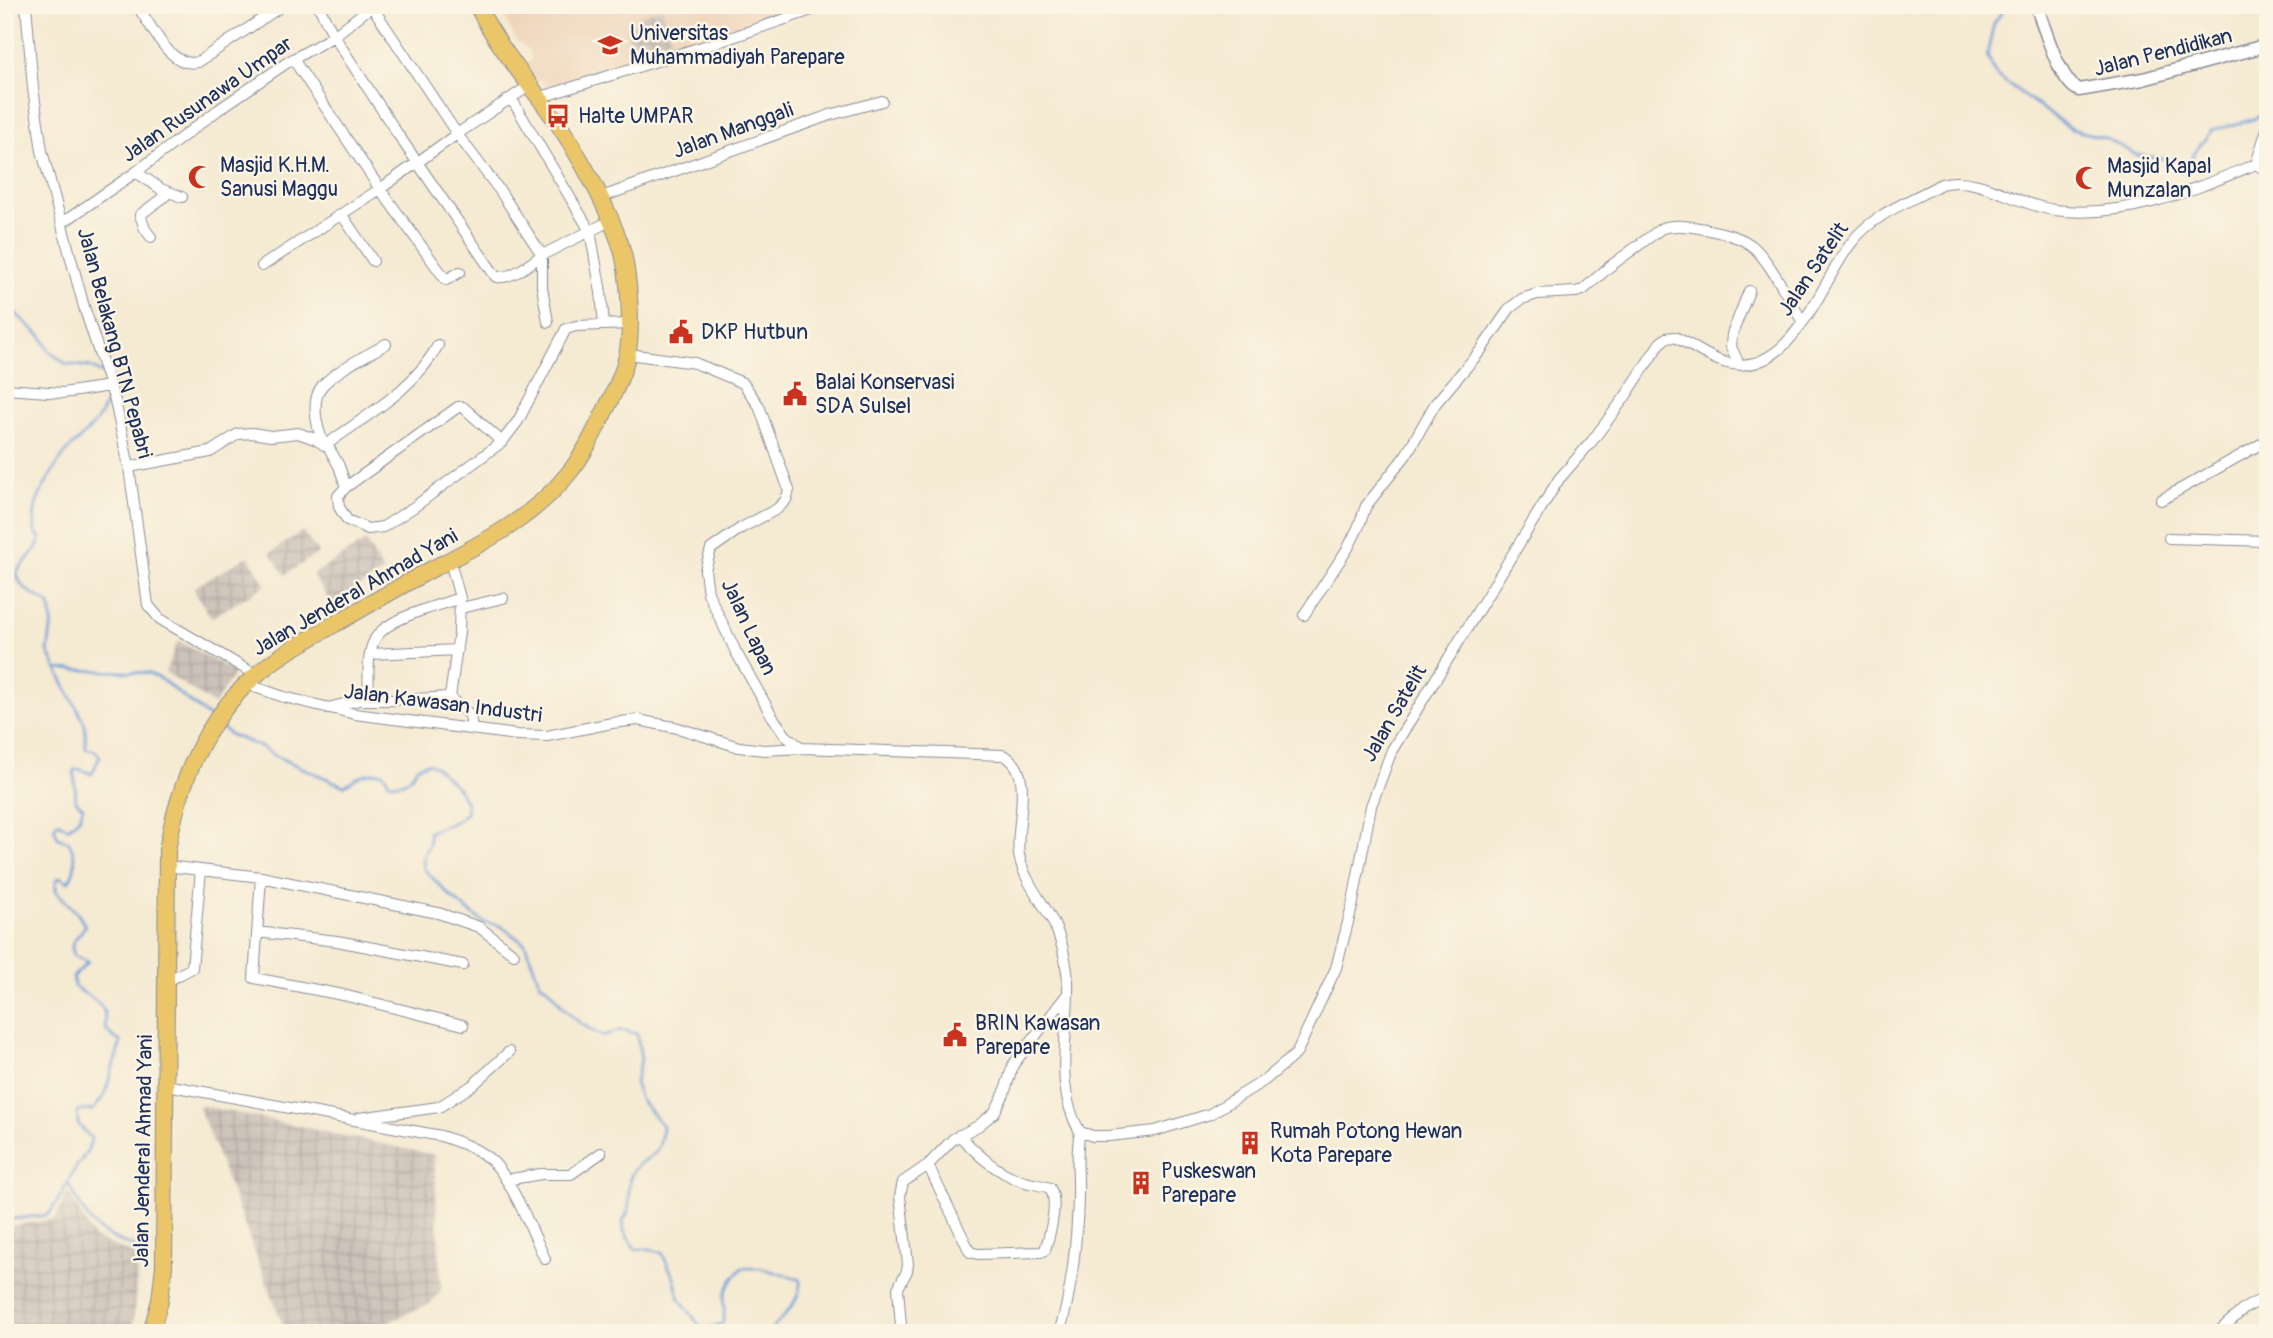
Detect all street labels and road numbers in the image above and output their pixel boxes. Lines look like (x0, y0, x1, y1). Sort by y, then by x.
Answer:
street label: Jalan Pendidikan (2091, 22, 2235, 83)
street label: Jalan Rusunawa Umpar (117, 30, 298, 169)
street label: Jalan Manggali (669, 96, 797, 165)
street label: Jalan Satelit (1772, 217, 1855, 322)
street label: Jalan Belakang BTN Pepabri (71, 225, 158, 462)
street label: Jalan Jenderal Ahmad Yani (248, 522, 463, 662)
street label: Jalan Lapan (715, 575, 783, 680)
street label: Jalan Satelit (1356, 659, 1433, 767)
street label: Jalan Kawasan Industri (342, 678, 544, 729)
street label: Jalan Jenderal Ahmad Yani (128, 1034, 159, 1268)

